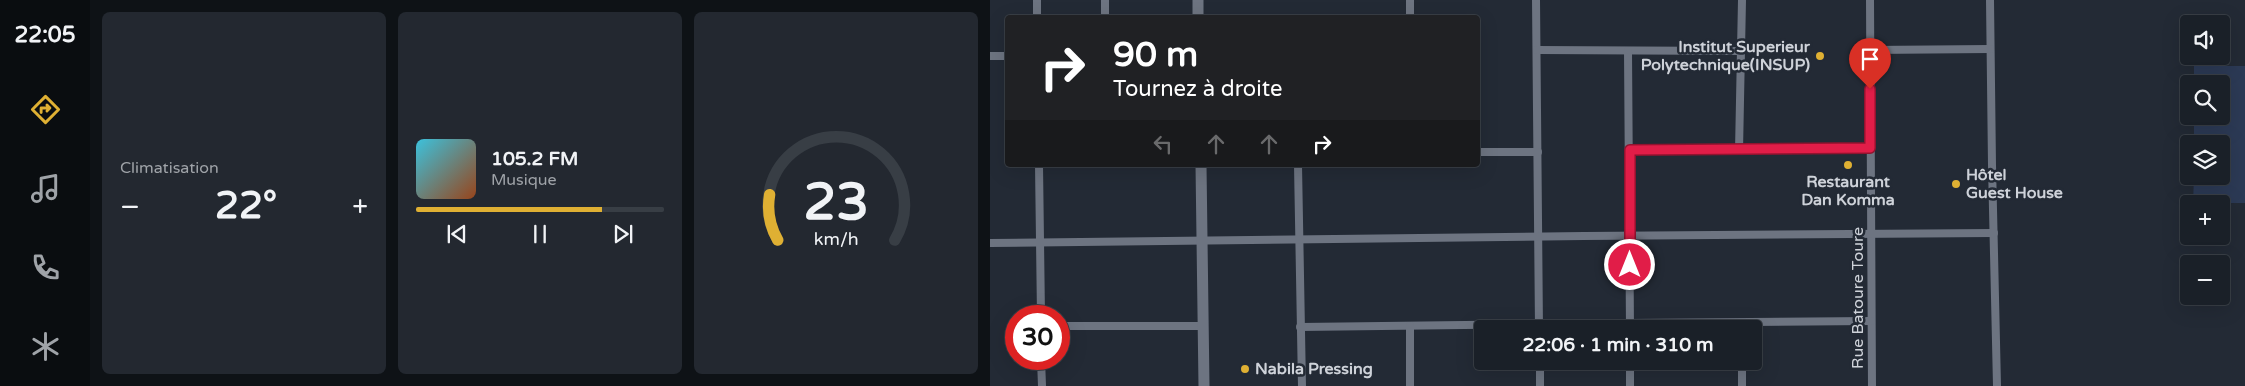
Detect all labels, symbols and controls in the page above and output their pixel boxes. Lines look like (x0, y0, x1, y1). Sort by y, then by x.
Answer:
map controls (2180, 15, 2230, 305)
button: sound (2180, 15, 2230, 65)
text: 22:05 (15, 22, 75, 48)
text: 90 m (1113, 34, 1198, 76)
icon: right (1030, 35, 1095, 100)
place label: Institut Superieur Polytechnique(INSUP) (1641, 37, 1811, 75)
pin (1849, 38, 1891, 89)
icon: arrive (1856, 45, 1884, 73)
marker: Institut Superieur Polytechnique(INSUP) (1814, 50, 1826, 62)
button: search (2180, 75, 2230, 125)
text: Tournez à droite (1113, 76, 1282, 102)
icon: directions (28, 92, 63, 127)
icon: left (1149, 130, 1177, 158)
icon: ahead (1202, 130, 1230, 158)
icon: ahead (1255, 130, 1283, 158)
icon: right (1308, 130, 1336, 158)
button: layers (2180, 135, 2230, 185)
text: 105.2 FM (491, 148, 578, 170)
text: Climatisation (120, 158, 219, 178)
marker: Restaurant Dan Komma (1842, 159, 1854, 171)
place label: Hôtel Guest House (1966, 165, 2063, 203)
text: Musique (491, 170, 557, 190)
icon: music (28, 171, 63, 206)
text: 23 (803, 171, 869, 234)
place label: Restaurant Dan Komma (1801, 172, 1895, 210)
marker: Hôtel Guest House (1950, 178, 1962, 190)
text: 22° (215, 183, 277, 229)
text: − (120, 190, 140, 224)
text: + (352, 190, 368, 224)
button: + (2180, 195, 2230, 245)
icon: previous (443, 220, 471, 248)
icon: pause (526, 220, 554, 248)
icon: next (609, 220, 637, 248)
street label: Rue Batoure Toure (1848, 227, 1868, 369)
text: km/h (814, 229, 858, 250)
position arrow (1603, 238, 1655, 290)
icon: phone (28, 250, 63, 285)
button: − (2180, 255, 2230, 305)
speed limit sign: 30 (1005, 305, 1070, 370)
icon: climate (28, 329, 63, 364)
text: 22:06 · 1 min · 310 m (1522, 334, 1714, 356)
place label: Nabila Pressing (1255, 359, 1373, 379)
marker: Nabila Pressing (1239, 363, 1251, 375)

